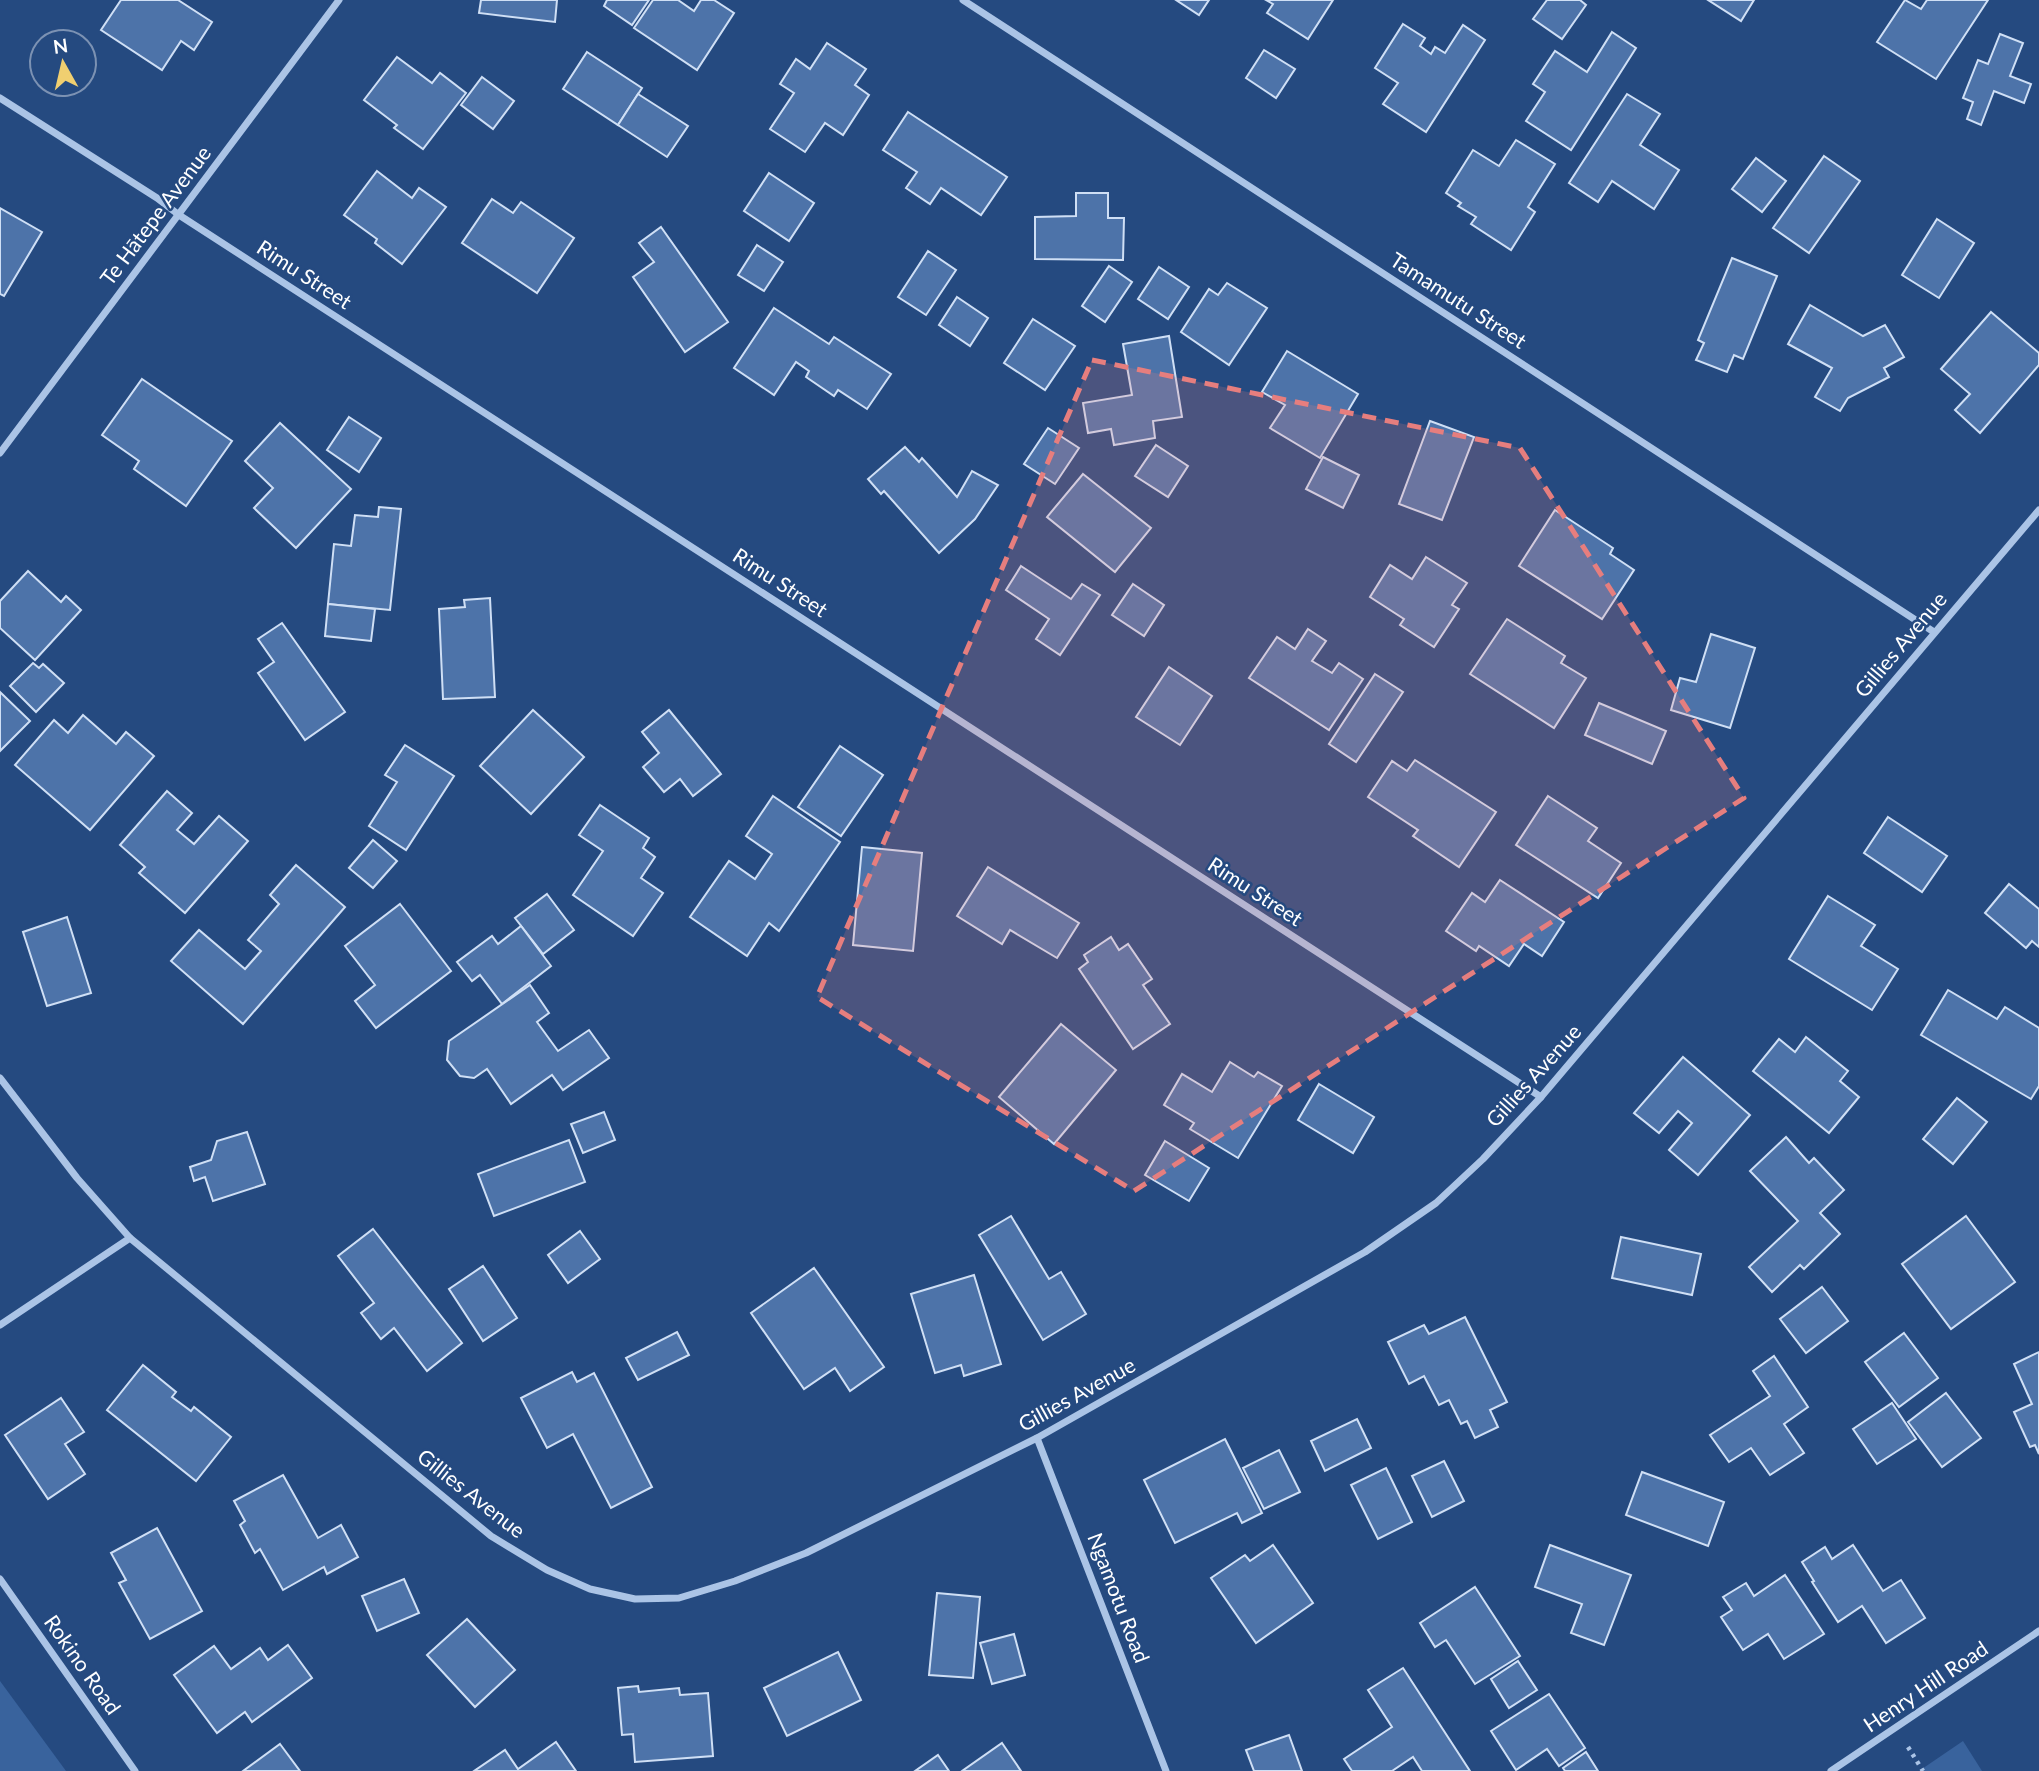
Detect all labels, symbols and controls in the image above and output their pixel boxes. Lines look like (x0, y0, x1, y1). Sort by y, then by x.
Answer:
north arrow (28, 28, 98, 98)
text: N (52, 33, 69, 58)
street label: Te Hātepe Avenue (94, 141, 215, 290)
street label: Rimu Street (253, 234, 357, 314)
street label: Tamamutu Street (1386, 246, 1532, 353)
street label: Rimu Street (729, 542, 833, 622)
street label: Gillies Avenue (1849, 586, 1951, 702)
street label: Rimu Street (1204, 851, 1308, 931)
street label: Gillies Avenue (1480, 1018, 1586, 1132)
street label: Gillies Avenue (1014, 1351, 1139, 1436)
street label: Gillies Avenue (413, 1443, 531, 1543)
street label: Ngamotu Road (1083, 1529, 1156, 1666)
street label: Rokino Road (40, 1610, 127, 1719)
street label: Henry Hill Road (1858, 1635, 1992, 1737)

